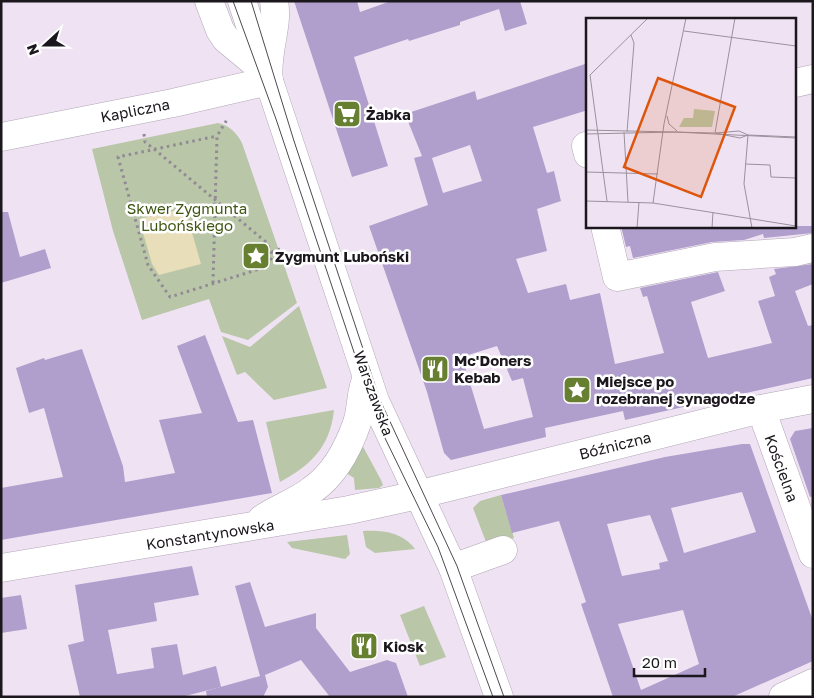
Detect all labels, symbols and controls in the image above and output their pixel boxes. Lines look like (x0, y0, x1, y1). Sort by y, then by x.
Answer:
inset map (586, 18, 796, 228)
north arrow (20, 20, 70, 70)
text: N (23, 42, 42, 58)
street label: Kapliczna (99, 94, 171, 126)
supermarket icon: Żabka (332, 99, 362, 129)
place label: Żabka (366, 105, 411, 123)
park label: Skwer Zygmunta Lubońskiego (127, 199, 247, 234)
place icon: Zygmunt Luboński (241, 241, 271, 271)
place label: Zygmunt Luboński (275, 247, 409, 265)
street label: Warszawska (350, 348, 398, 438)
place label: Mc'Doners Kebab (454, 351, 531, 386)
restaurant icon: Mc'Doners Kebab (420, 354, 450, 384)
place label: Miejsce po rozebranej synagodze (596, 372, 755, 407)
place icon: Miejsce po rozebranej synagodze (562, 375, 592, 405)
street label: Bóźniczna (577, 427, 653, 463)
street label: Kościelna (762, 432, 802, 504)
street label: Konstantynowska (145, 515, 275, 553)
restaurant icon: Kiosk (349, 631, 379, 661)
place label: Kiosk (383, 637, 424, 655)
scale bar (634, 646, 705, 678)
text: 20 m (642, 653, 677, 671)

